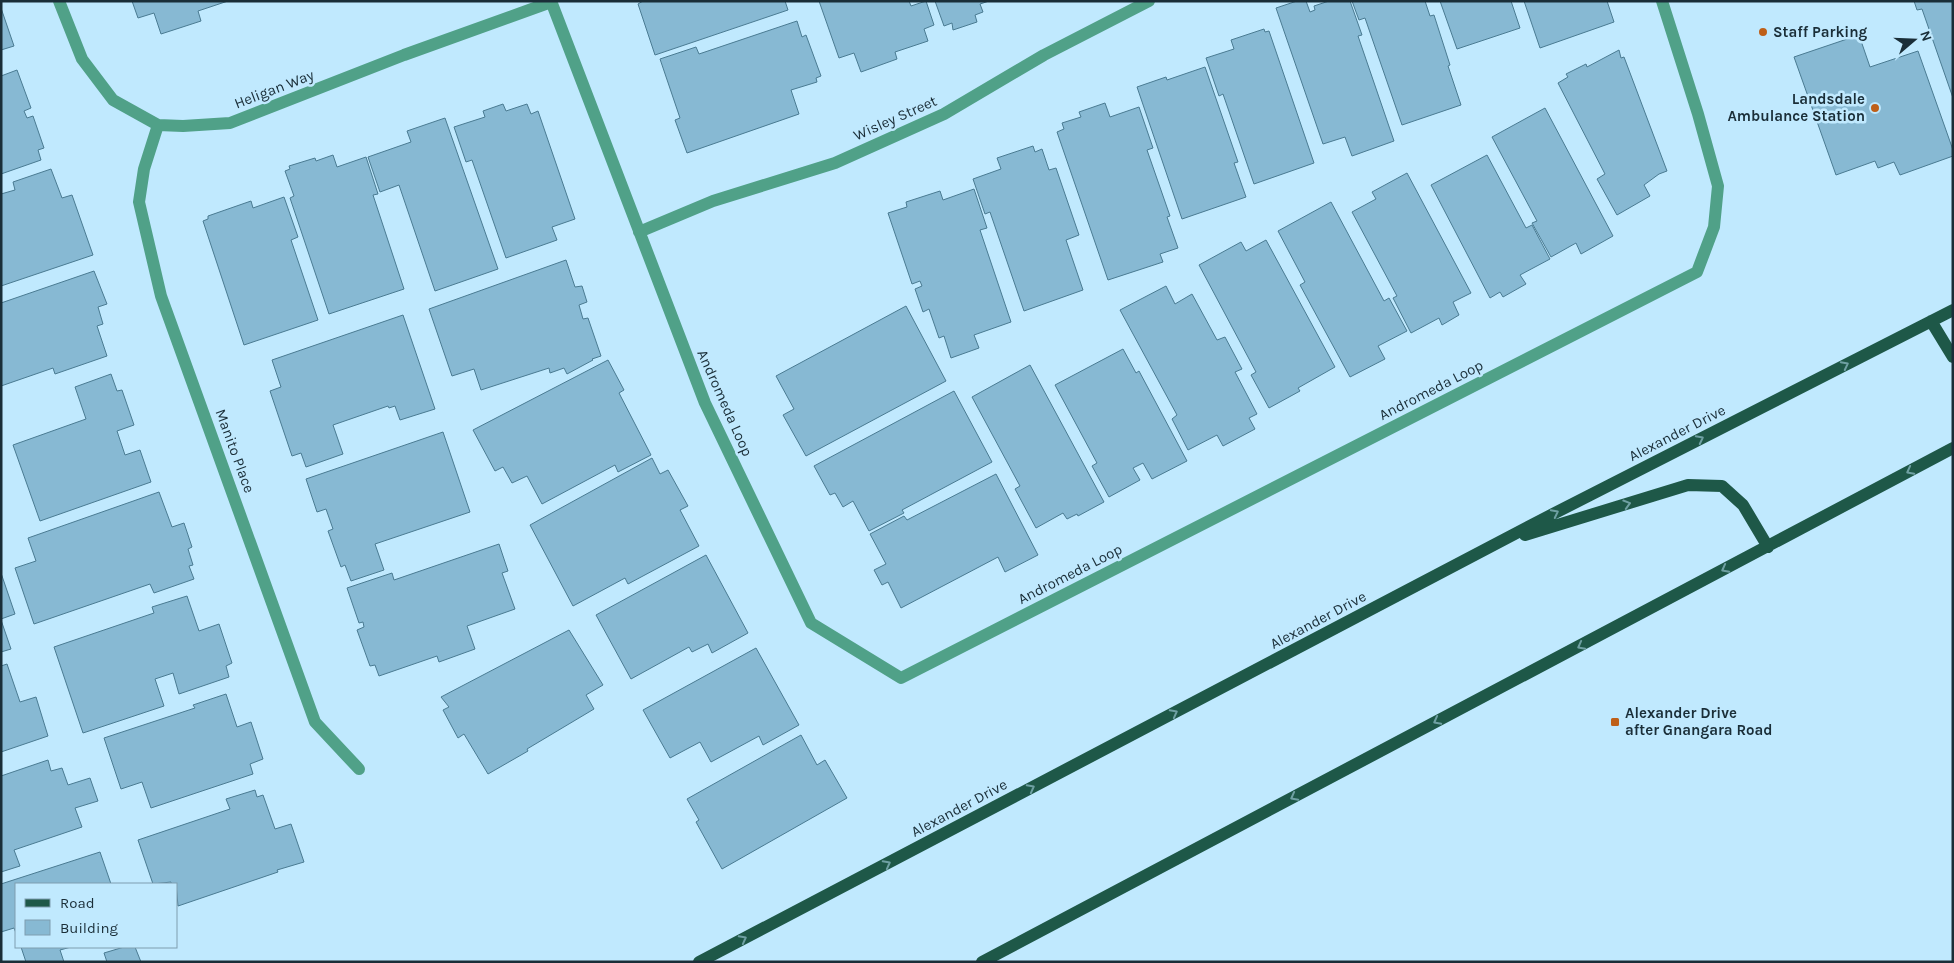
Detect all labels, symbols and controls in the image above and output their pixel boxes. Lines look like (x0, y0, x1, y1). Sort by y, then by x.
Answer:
north arrow (1889, 15, 1939, 65)
place label: Staff Parking (1773, 23, 1868, 41)
marker: Staff Parking (1757, 26, 1769, 38)
text: N (1916, 28, 1935, 43)
street label: Heligan Way (232, 66, 316, 112)
place label: Landsdale Ambulance Station (1727, 90, 1865, 125)
street label: Wisley Street (851, 91, 940, 144)
marker: Landsdale Ambulance Station (1869, 102, 1881, 114)
street label: Andromeda Loop (693, 347, 757, 459)
street label: Andromeda Loop (1376, 356, 1486, 424)
one-way arrow (1839, 361, 1848, 371)
street label: Alexander Drive (1626, 401, 1728, 465)
street label: Manito Place (211, 407, 259, 495)
one-way arrow (1695, 435, 1704, 445)
one-way arrow (1906, 465, 1915, 475)
one-way arrow (1622, 499, 1630, 509)
one-way arrow (1550, 509, 1559, 519)
street label: Andromeda Loop (1015, 540, 1125, 608)
one-way arrow (1721, 563, 1730, 573)
street label: Alexander Drive (1267, 587, 1369, 653)
one-way arrow (1577, 640, 1586, 650)
place label: Alexander Drive after Gnangara Road (1625, 704, 1773, 739)
one-way arrow (1169, 709, 1178, 719)
one-way arrow (1434, 715, 1443, 725)
marker: Alexander Drive after Gnangara Road (1609, 716, 1621, 728)
street label: Alexander Drive (908, 775, 1010, 841)
one-way arrow (1025, 784, 1034, 794)
one-way arrow (1290, 791, 1299, 801)
one-way arrow (881, 860, 890, 870)
legend (15, 883, 178, 948)
text: Road (60, 894, 95, 912)
text: Building (60, 919, 118, 937)
one-way arrow (737, 935, 746, 945)

